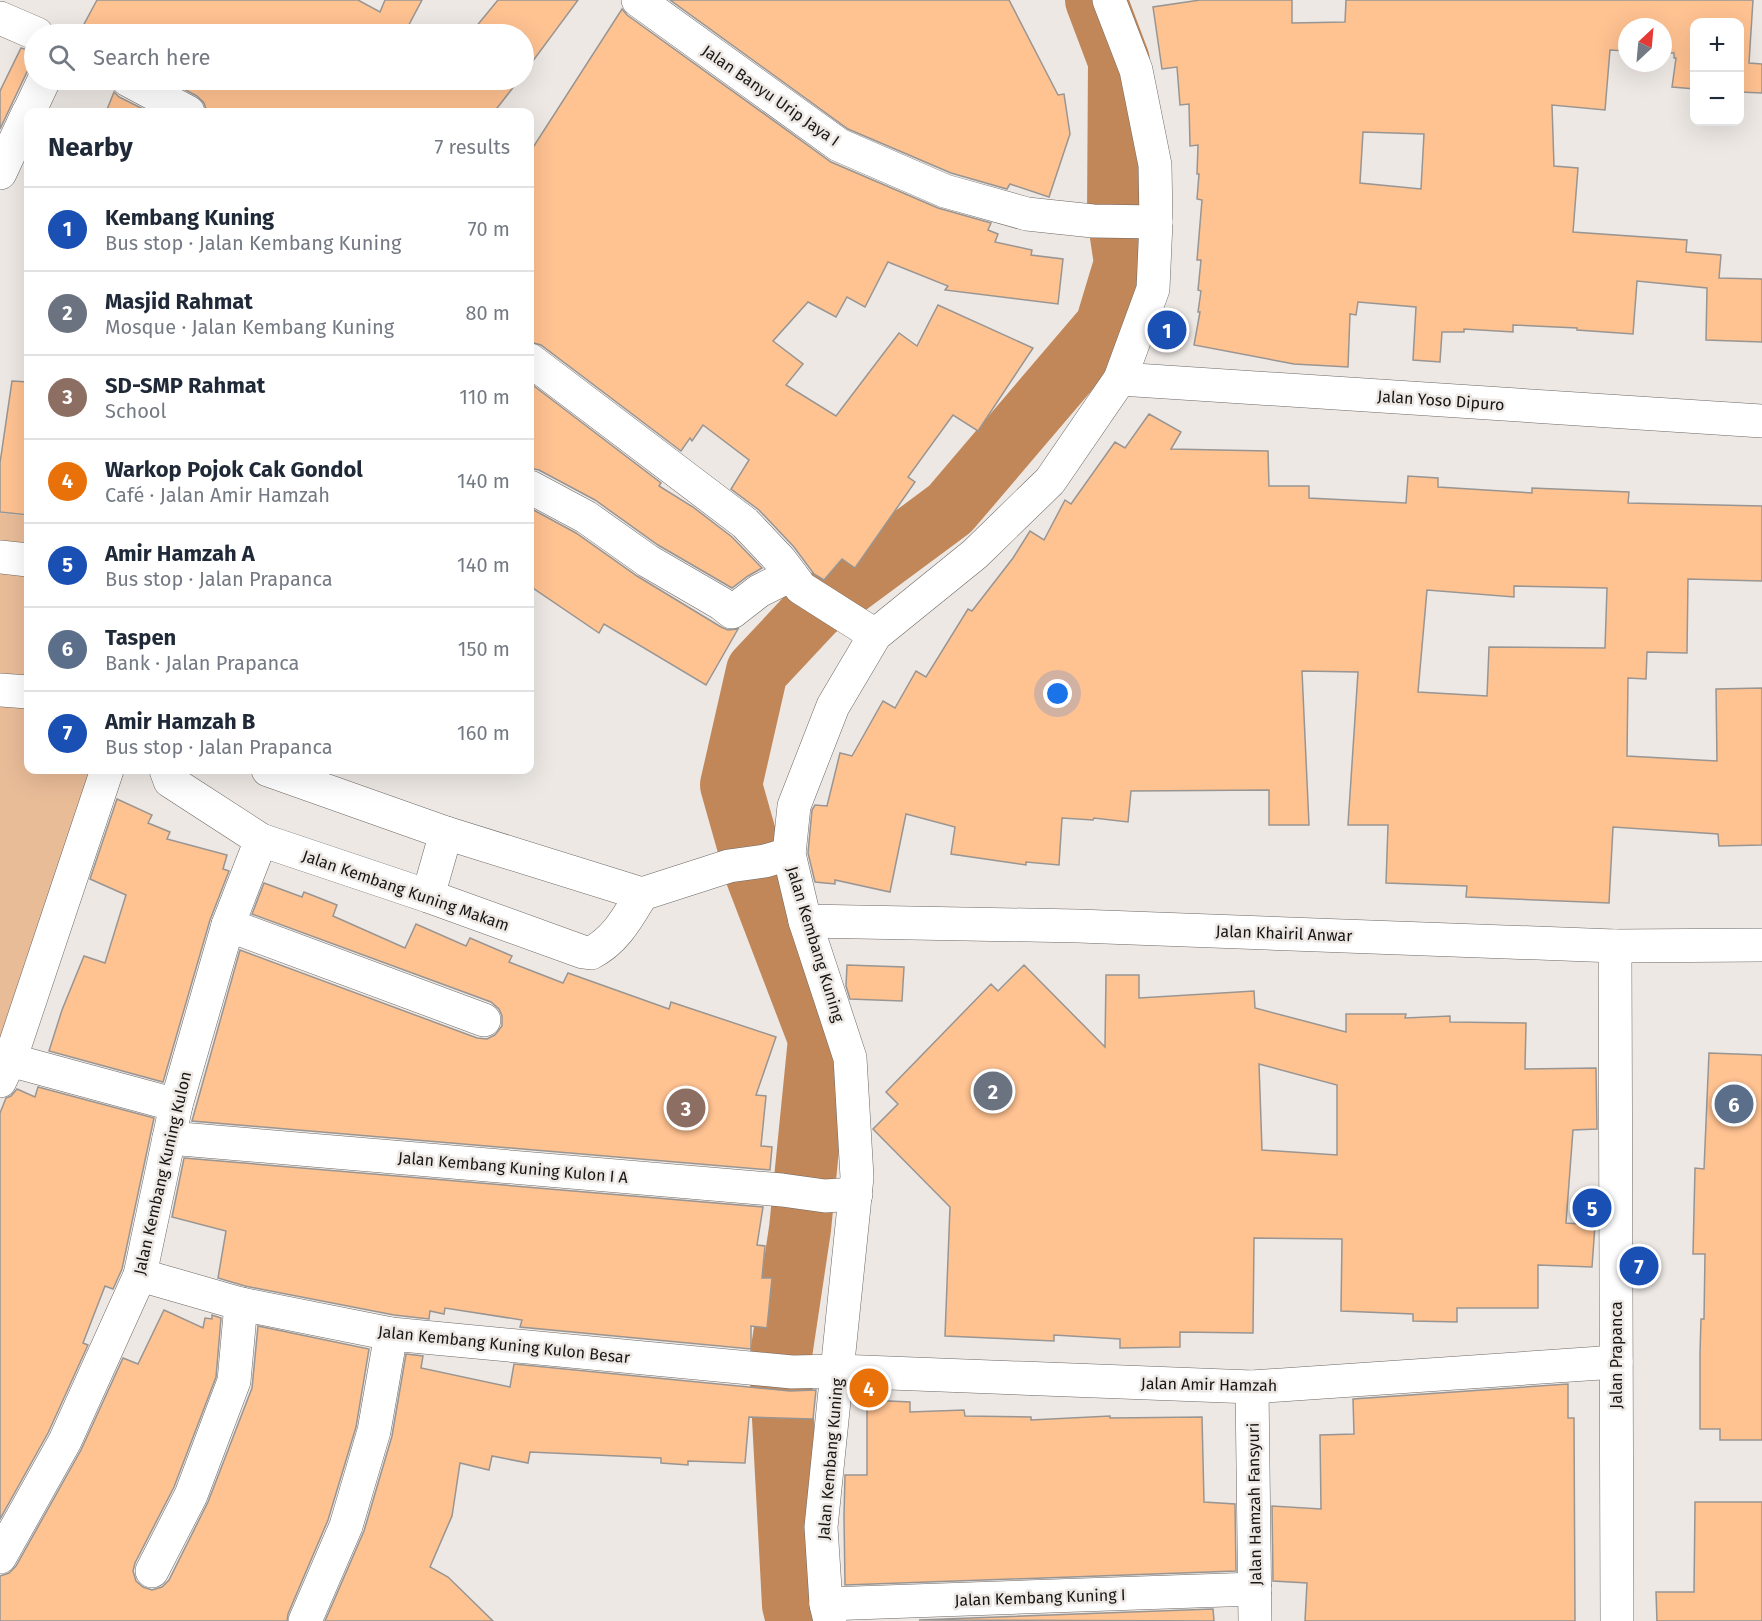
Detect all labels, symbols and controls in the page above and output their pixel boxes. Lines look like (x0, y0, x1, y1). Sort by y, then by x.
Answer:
north arrow (1618, 18, 1672, 72)
map controls (1690, 18, 1744, 126)
button: + (1690, 18, 1744, 72)
search box (24, 24, 534, 90)
icon: search (45, 41, 78, 74)
street label: Jalan Banyu Urip Jaya I (698, 41, 843, 150)
text: Search here (93, 44, 211, 71)
button: − (1690, 72, 1744, 126)
text: Nearby (48, 132, 133, 163)
text: 7 results (434, 135, 510, 159)
text: Kembang Kuning (105, 204, 274, 231)
text: 1 (63, 217, 72, 241)
text: 70 m (468, 217, 510, 241)
text: Bus stop · Jalan Kembang Kuning (105, 231, 401, 255)
text: Masjid Rahmat (105, 288, 253, 315)
text: 2 (62, 301, 73, 325)
text: 80 m (465, 301, 510, 325)
pin: 1 (1148, 308, 1186, 352)
text: Mosque · Jalan Kembang Kuning (105, 315, 394, 339)
text: SD-SMP Rahmat (105, 372, 265, 399)
text: 3 (62, 385, 73, 409)
text: 110 m (459, 385, 510, 409)
street label: Jalan Yoso Dipuro (1377, 387, 1505, 414)
text: School (105, 399, 166, 423)
text: Warkop Pojok Cak Gondol (105, 456, 363, 483)
text: 4 (62, 469, 73, 493)
text: 140 m (457, 469, 510, 493)
text: Café · Jalan Amir Hamzah (105, 483, 330, 507)
text: Amir Hamzah A (105, 540, 255, 567)
text: 5 (62, 553, 73, 577)
text: 140 m (457, 553, 510, 577)
text: Bus stop · Jalan Prapanca (105, 567, 333, 591)
text: Taspen (105, 624, 176, 651)
text: 6 (62, 637, 73, 661)
text: 150 m (458, 637, 510, 661)
text: Bank · Jalan Prapanca (105, 651, 299, 675)
your location (1043, 679, 1072, 708)
text: Amir Hamzah B (105, 708, 255, 735)
text: 7 (63, 721, 72, 745)
text: 160 m (457, 721, 510, 745)
text: Bus stop · Jalan Prapanca (105, 735, 333, 759)
street label: Jalan Kembang Kuning Makam (300, 846, 512, 935)
street label: Jalan Kembang Kuning (783, 864, 849, 1025)
street label: Jalan Khairil Anwar (1215, 922, 1353, 945)
pin: 2 (974, 1068, 1012, 1114)
street label: Jalan Kembang Kuning Kulon (130, 1069, 195, 1277)
pin: 6 (1714, 1082, 1754, 1126)
pin: 3 (666, 1086, 706, 1130)
street label: Jalan Kembang Kuning Kulon I A (397, 1148, 630, 1187)
pin: 5 (1572, 1186, 1612, 1230)
pin: 7 (1620, 1244, 1658, 1288)
street label: Jalan Prapanca (1607, 1301, 1626, 1409)
street label: Jalan Kembang Kuning Kulon Besar (377, 1322, 632, 1367)
pin: 4 (850, 1366, 888, 1410)
street label: Jalan Amir Hamzah (1141, 1374, 1277, 1395)
street label: Jalan Kembang Kuning (814, 1377, 847, 1541)
street label: Jalan Hamzah Fansyuri (1244, 1422, 1265, 1586)
street label: Jalan Kembang Kuning I (954, 1585, 1126, 1610)

